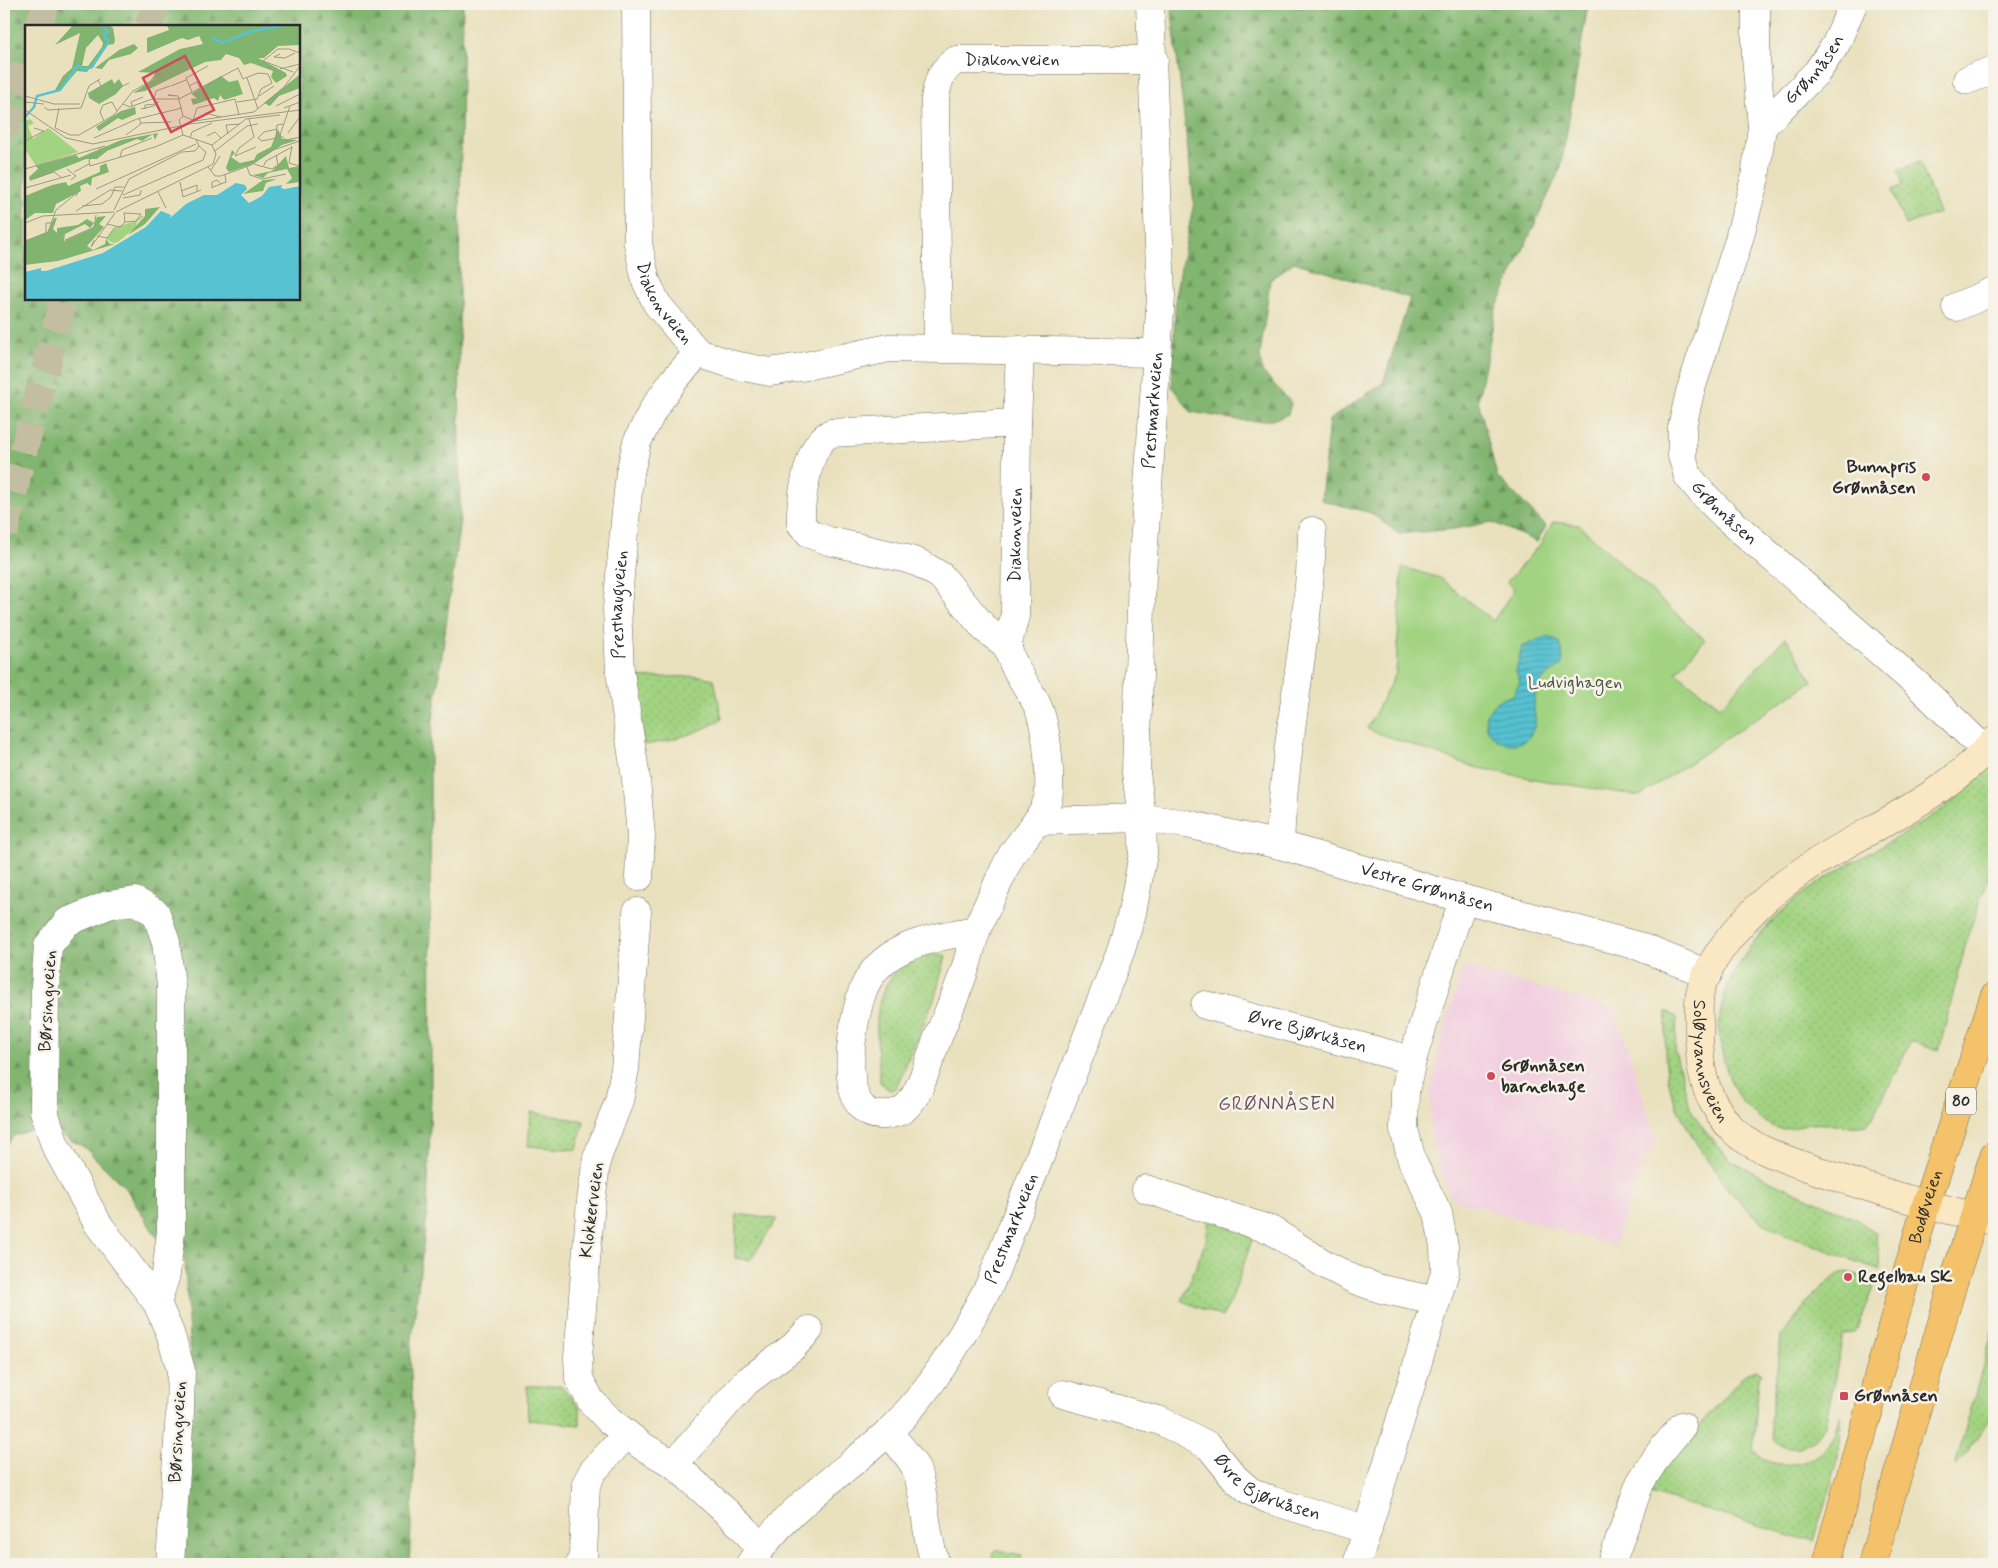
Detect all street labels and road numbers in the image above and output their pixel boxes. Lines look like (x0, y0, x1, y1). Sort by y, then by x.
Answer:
street label: Grønnåsen (1779, 32, 1850, 110)
street label: Diakonveien (965, 48, 1059, 72)
street label: Diakonveien (630, 260, 698, 350)
street label: Prestmarkveien (1137, 351, 1169, 470)
street label: Grønnåsen (1685, 476, 1762, 551)
street label: Diakonveien (1003, 488, 1028, 583)
street label: Presthaugveien (605, 549, 634, 660)
street label: Vestre Grønnåsen (1358, 857, 1496, 918)
street label: Børsingveien (33, 950, 63, 1052)
street label: Soløyvannsveien (1687, 999, 1735, 1128)
street label: Øvre Bjørkåsen (1245, 1005, 1370, 1059)
road number: 80 (1946, 1088, 1976, 1114)
street label: Klokkerveien (574, 1161, 610, 1259)
street label: Bodøveien (1904, 1167, 1949, 1247)
street label: Prestmarkveien (979, 1170, 1044, 1287)
street label: Børsingveien (163, 1381, 193, 1483)
street label: Øvre Bjørkåsen (1208, 1449, 1323, 1527)

